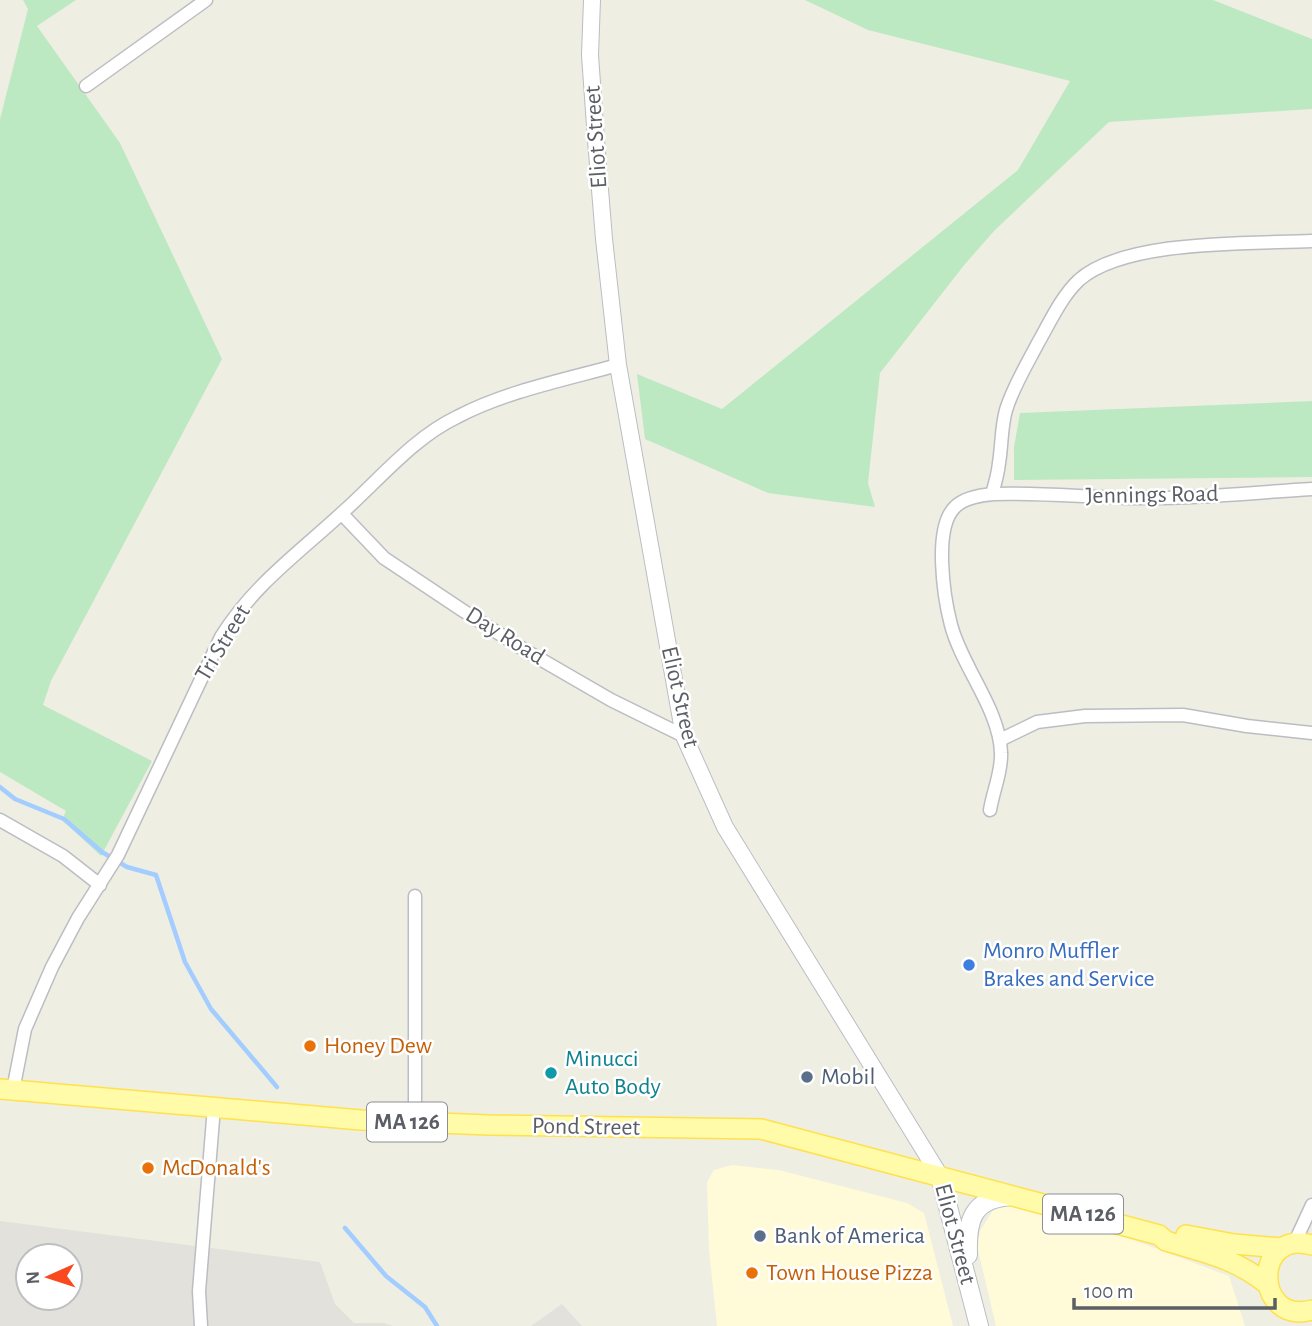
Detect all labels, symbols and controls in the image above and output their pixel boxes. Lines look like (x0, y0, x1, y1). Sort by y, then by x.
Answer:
street label: Eliot Street (580, 84, 612, 189)
street label: Jennings Road (1085, 482, 1219, 508)
street label: Tri Street (191, 600, 255, 685)
street label: Day Road (461, 602, 549, 670)
street label: Eliot Street (657, 644, 703, 750)
place label: Monro Muffler Brakes and Service (983, 939, 1155, 991)
marker: Monro Muffler Brakes and Service (961, 957, 977, 973)
place label: Honey Dew (324, 1034, 432, 1058)
marker: Honey Dew (302, 1038, 318, 1054)
place label: Minucci Auto Body (565, 1047, 661, 1099)
marker: Minucci Auto Body (543, 1065, 559, 1081)
place label: Mobil (821, 1065, 875, 1089)
marker: Mobil (799, 1069, 815, 1085)
road number: MA 126 (367, 1102, 447, 1142)
street label: Pond Street (532, 1114, 641, 1140)
place label: McDonald's (162, 1156, 271, 1180)
marker: McDonald's (140, 1160, 156, 1176)
street label: Eliot Street (930, 1181, 980, 1287)
road number: MA 126 (1043, 1194, 1123, 1233)
place label: Bank of America (774, 1224, 925, 1248)
marker: Bank of America (752, 1228, 768, 1244)
north arrow (14, 1242, 84, 1312)
place label: Town House Pizza (766, 1261, 933, 1285)
marker: Town House Pizza (744, 1265, 760, 1281)
scale bar (1074, 1266, 1275, 1310)
text: N (24, 1271, 43, 1285)
text: 100 m (1084, 1281, 1134, 1302)

